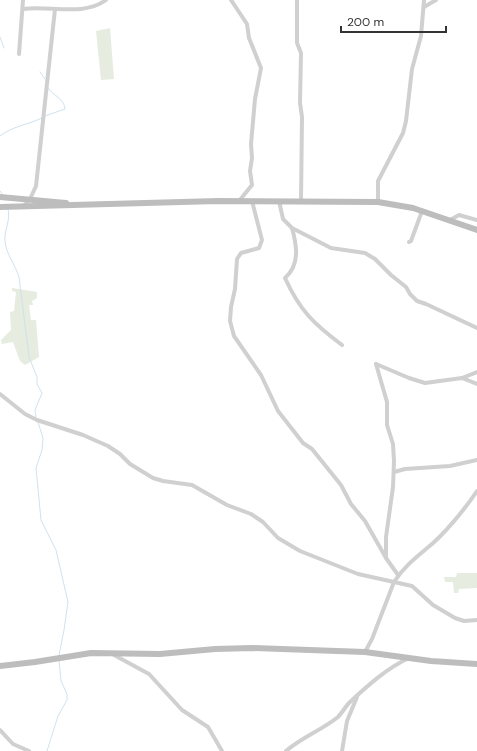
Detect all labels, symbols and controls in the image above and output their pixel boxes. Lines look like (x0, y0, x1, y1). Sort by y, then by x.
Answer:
scale bar (341, 8, 446, 34)
text: 200 m (347, 14, 384, 30)

